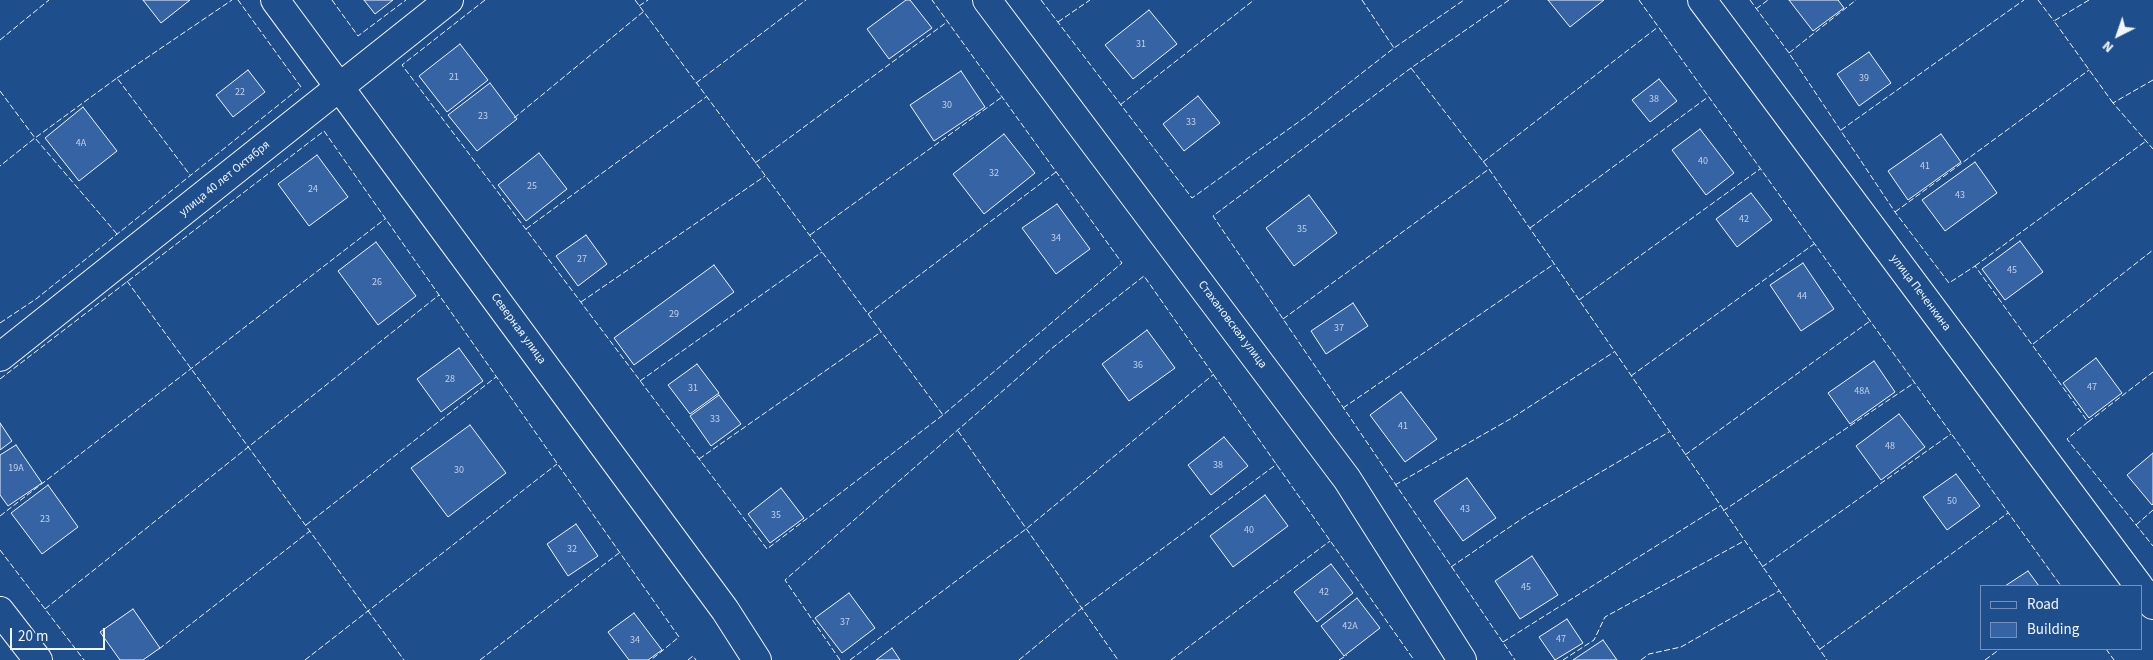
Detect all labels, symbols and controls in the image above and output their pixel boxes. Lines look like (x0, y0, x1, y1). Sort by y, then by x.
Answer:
north arrow (2093, 10, 2143, 60)
text: N (2098, 36, 2118, 57)
house number: 31 (1136, 39, 1146, 51)
house number: 21 (449, 72, 459, 84)
house number: 39 (1859, 73, 1869, 85)
house number: 22 (235, 87, 245, 99)
house number: 38 (1649, 94, 1659, 106)
house number: 30 (942, 100, 952, 112)
house number: 23 (478, 111, 488, 123)
house number: 33 (1186, 117, 1196, 129)
house number: 4А (76, 138, 86, 150)
street label: улица 40 лет Октября (177, 138, 273, 220)
house number: 40 (1698, 156, 1708, 168)
house number: 41 (1920, 161, 1930, 173)
house number: 32 (989, 168, 999, 180)
house number: 25 (527, 181, 537, 193)
house number: 24 (308, 184, 318, 196)
house number: 43 (1955, 190, 1965, 202)
house number: 42 (1739, 214, 1749, 226)
house number: 35 (1297, 224, 1307, 236)
house number: 34 (1051, 233, 1061, 245)
street label: улица Печенкина (1887, 252, 1953, 334)
house number: 27 (577, 254, 587, 266)
house number: 45 (2007, 265, 2017, 277)
house number: 26 (372, 277, 382, 289)
street label: Стахановская улица (1194, 278, 1270, 372)
street label: Северная улица (487, 291, 549, 367)
house number: 44 (1797, 291, 1807, 303)
house number: 29 (669, 309, 679, 321)
house number: 37 (1334, 323, 1344, 335)
house number: 36 (1133, 360, 1143, 372)
house number: 28 (445, 374, 455, 386)
house number: 47 (2087, 382, 2097, 394)
house number: 31 (688, 383, 698, 395)
house number: 48А (1854, 386, 1870, 398)
house number: 33 (710, 414, 720, 426)
house number: 41 (1398, 421, 1408, 433)
house number: 48 (1885, 441, 1895, 453)
house number: 38 (1213, 460, 1223, 472)
house number: 19А (8, 463, 24, 475)
house number: 30 (454, 465, 464, 477)
house number: 50 (1947, 496, 1957, 508)
house number: 43 (1460, 504, 1470, 516)
house number: 35 (771, 510, 781, 522)
house number: 23 (40, 514, 50, 526)
house number: 40 (1244, 525, 1254, 537)
house number: 32 (567, 544, 577, 556)
house number: 45 (1521, 582, 1531, 594)
legend (1980, 585, 2143, 650)
house number: 42 (1319, 587, 1329, 599)
text: Road (2027, 594, 2059, 615)
house number: 37 (840, 617, 850, 629)
scale bar (12, 618, 108, 650)
text: Building (2027, 619, 2079, 640)
house number: 42А (1342, 621, 1358, 633)
text: 20 m (18, 626, 48, 647)
house number: 47 (1556, 634, 1566, 646)
house number: 34 (630, 635, 640, 647)

